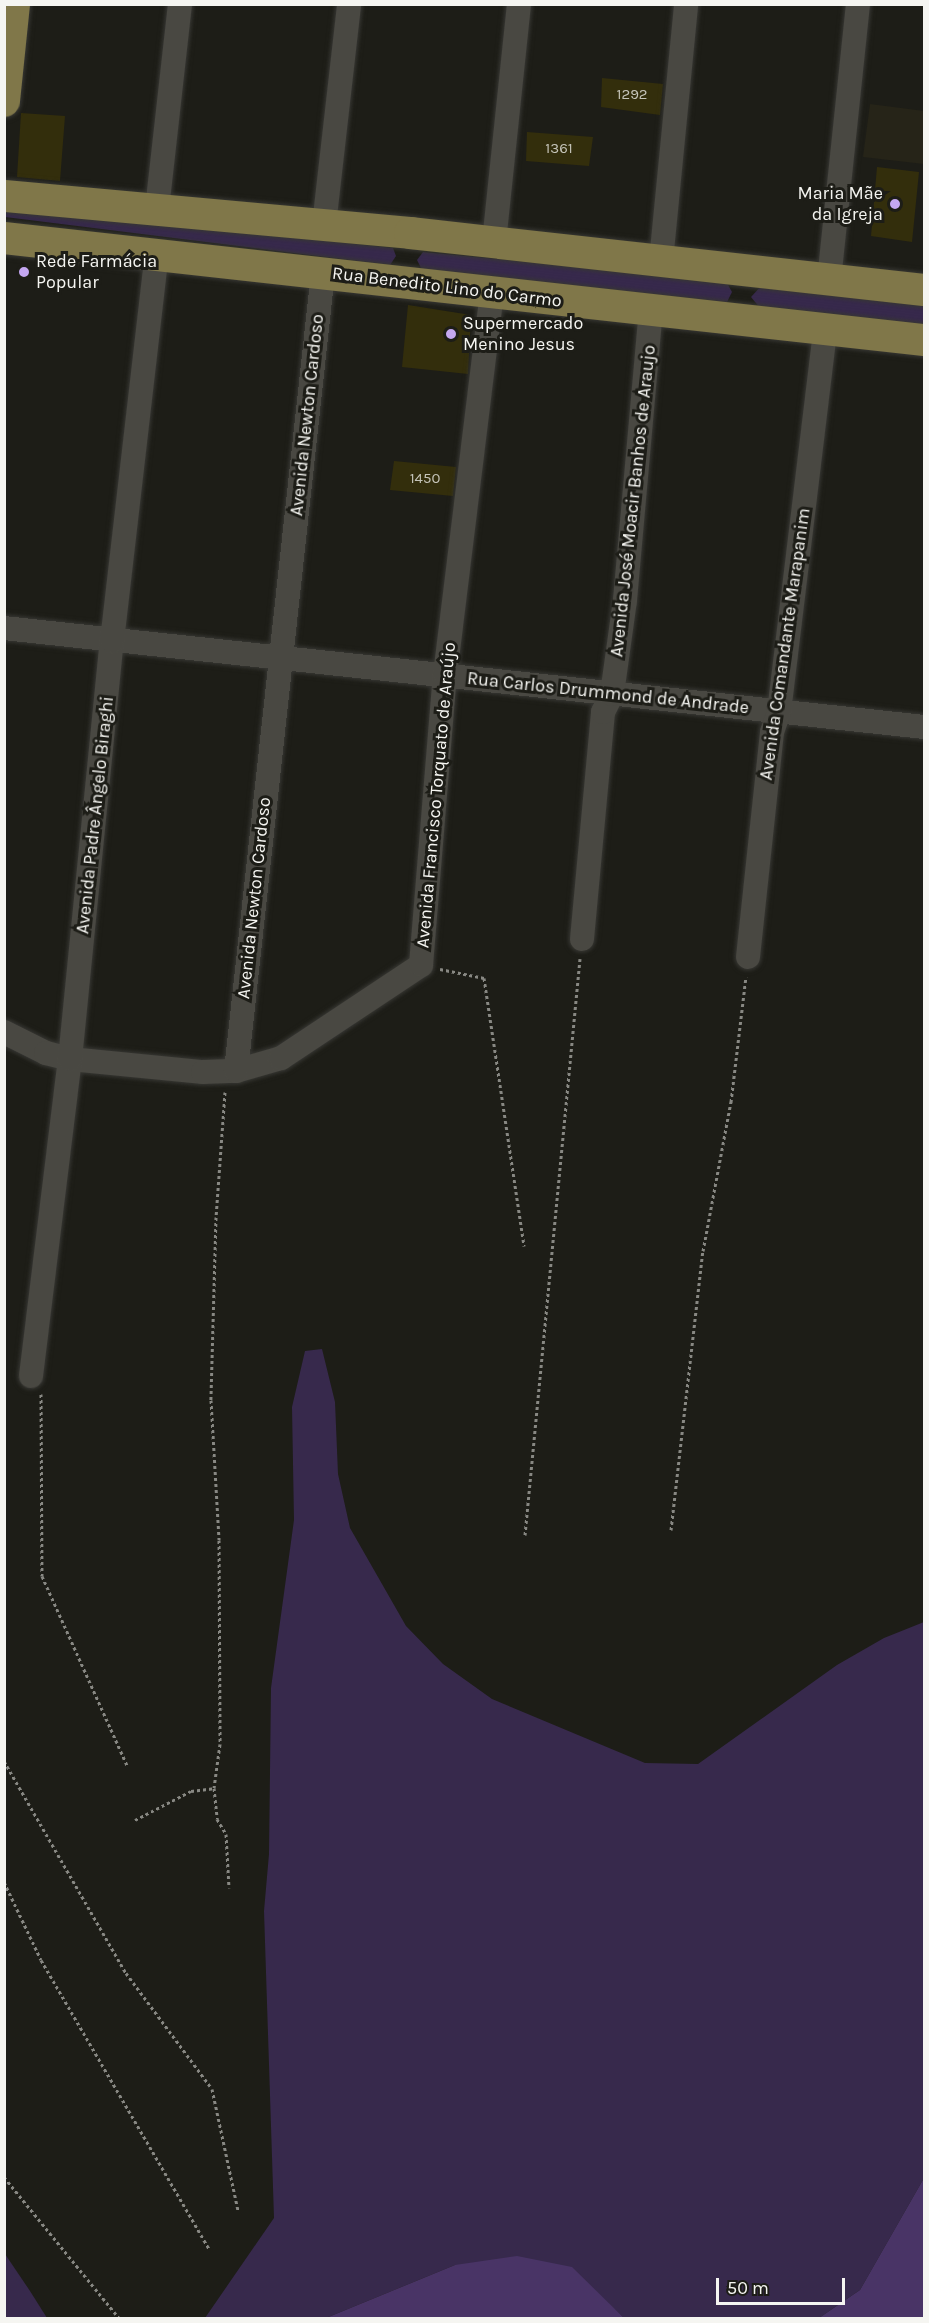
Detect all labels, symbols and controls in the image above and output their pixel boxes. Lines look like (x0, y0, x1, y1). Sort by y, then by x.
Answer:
house number: 1292 (616, 86, 648, 104)
house number: 1361 (545, 140, 573, 158)
place label: Maria Mãe da Igreja (797, 183, 883, 226)
marker: Maria Mãe da Igreja (888, 197, 902, 211)
place label: Rede Farmácia Popular (36, 251, 157, 294)
street label: Rua Benedito Lino do Carmo (331, 262, 563, 312)
marker: Rede Farmácia Popular (17, 265, 31, 279)
street label: Avenida Newton Cardoso (286, 313, 328, 517)
place label: Supermercado Menino Jesus (463, 313, 583, 356)
marker: Supermercado Menino Jesus (444, 327, 458, 341)
street label: Avenida José Moacir Banhos de Araujo (606, 344, 660, 658)
house number: 1450 (410, 470, 440, 488)
street label: Avenida Comandante Marapanim (755, 507, 815, 781)
street label: Avenida Francisco Torquato de Araújo (412, 641, 460, 949)
street label: Rua Carlos Drummond de Andrade (466, 667, 750, 719)
street label: Avenida Padre Ângelo Biraghi (72, 695, 118, 935)
street label: Avenida Newton Cardoso (233, 796, 275, 1000)
scale bar (719, 2266, 848, 2304)
text: 50 m (727, 2277, 769, 2299)

